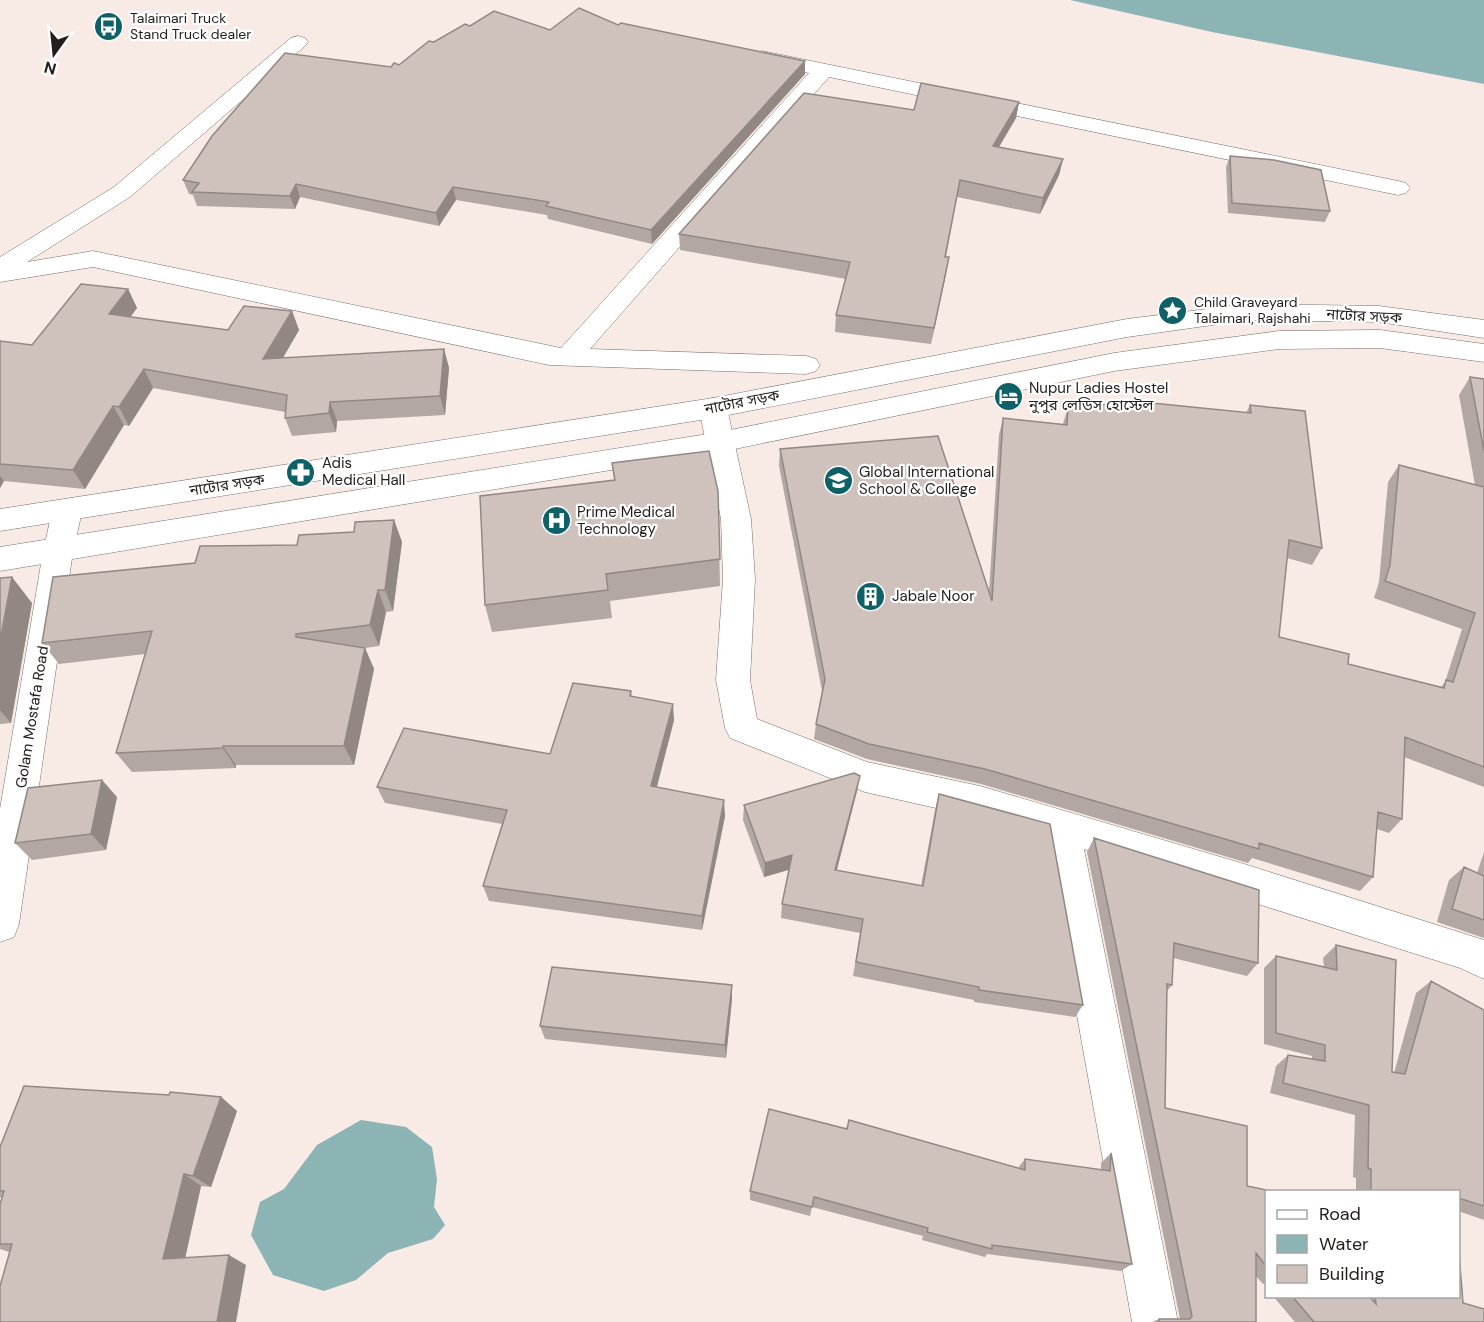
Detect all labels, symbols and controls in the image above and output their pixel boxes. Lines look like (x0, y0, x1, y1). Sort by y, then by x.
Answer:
place label: Talaimari Truck Stand Truck dealer (130, 9, 251, 43)
bus stop icon: Talaimari Truck Stand Truck dealer (93, 10, 125, 42)
north arrow (24, 24, 84, 84)
text: N (42, 56, 59, 80)
place label: Child Graveyard Talaimari, Rajshahi (1194, 293, 1311, 327)
place icon: Child Graveyard Talaimari, Rajshahi (1157, 294, 1189, 326)
street label: নাটোর সড়ক (1325, 304, 1403, 328)
place label: Nupur Ladies Hostel নুপুর লেডিস হোস্টেল (1028, 378, 1168, 415)
hotel icon: Nupur Ladies Hostel নুপুর লেডিস হোস্টেল (992, 381, 1024, 413)
street label: নাটোর সড়ক (702, 385, 782, 419)
place label: Adis Medical Hall (322, 453, 405, 490)
pharmacy icon: Adis Medical Hall (285, 456, 317, 488)
place label: Global International School & College (859, 462, 994, 499)
school or university icon: Global International School & College (822, 465, 854, 497)
street label: নাটোর সড়ক (187, 469, 267, 501)
place label: Prime Medical Technology (577, 502, 675, 539)
hospital icon: Prime Medical Technology (540, 505, 572, 537)
building icon: Jabale Noor (855, 580, 887, 612)
place label: Jabale Noor (892, 586, 975, 606)
street label: Golam Mostafa Road (11, 644, 53, 790)
legend (1265, 1190, 1460, 1298)
text: Road (1319, 1202, 1361, 1226)
text: Water (1319, 1232, 1369, 1256)
text: Building (1319, 1262, 1384, 1286)

